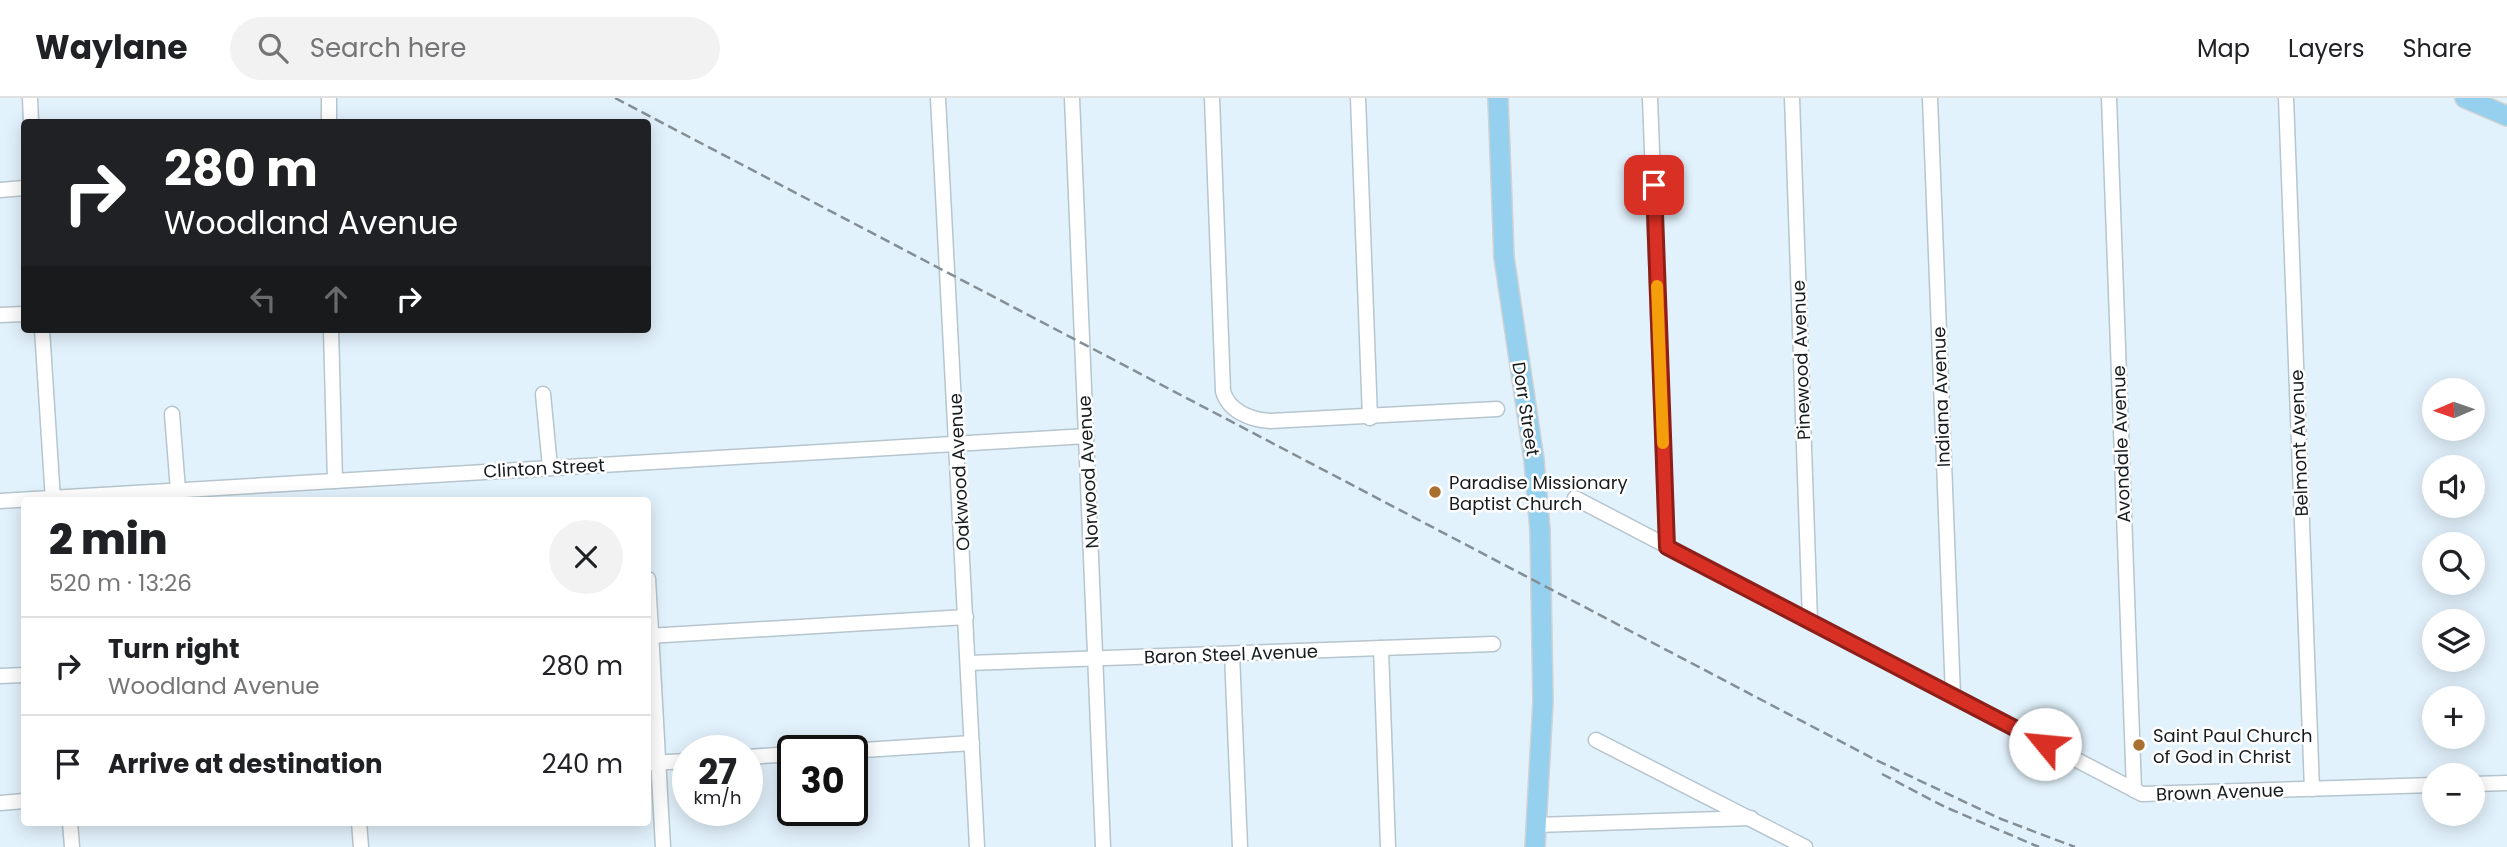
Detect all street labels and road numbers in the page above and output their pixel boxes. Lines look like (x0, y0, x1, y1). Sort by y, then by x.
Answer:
street label: Pinewood Avenue (1786, 280, 1816, 440)
street label: Indiana Avenue (1926, 326, 1956, 468)
street label: Dorr Street (1506, 360, 1546, 458)
street label: Avondale Avenue (2106, 365, 2136, 523)
street label: Belmont Avenue (2284, 369, 2314, 517)
street label: Oakwood Avenue (942, 392, 976, 552)
street label: Norwood Avenue (1072, 395, 1104, 549)
street label: Clinton Street (483, 452, 605, 484)
street label: Baron Steel Avenue (1144, 638, 1318, 670)
street label: Brown Avenue (2156, 777, 2284, 807)

